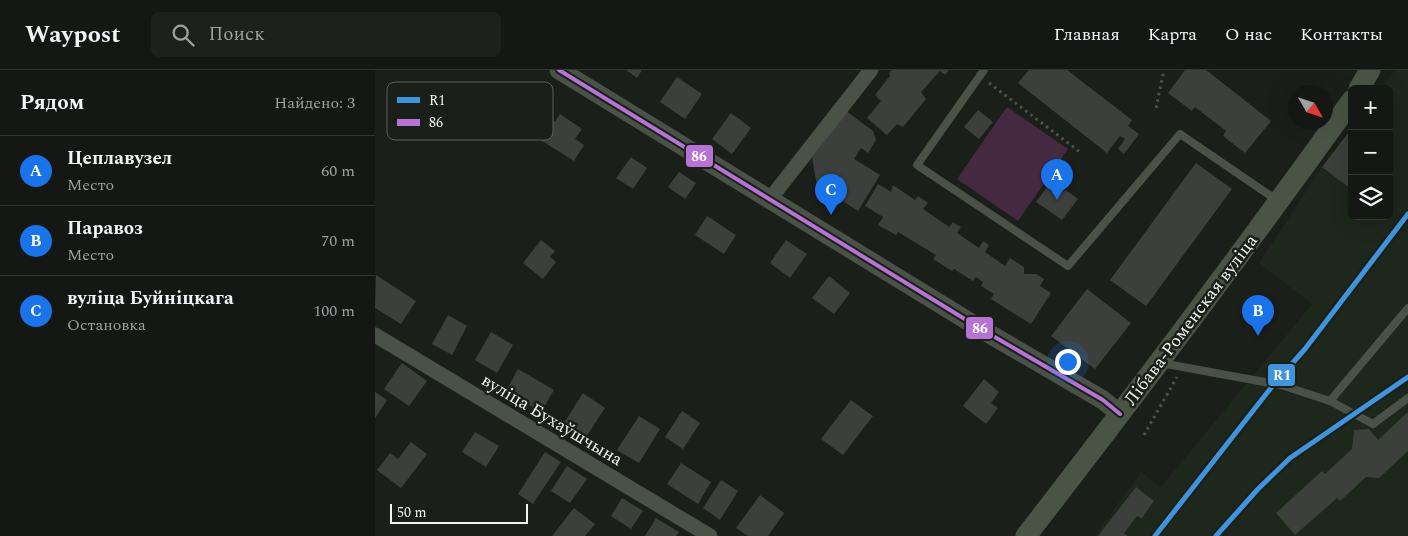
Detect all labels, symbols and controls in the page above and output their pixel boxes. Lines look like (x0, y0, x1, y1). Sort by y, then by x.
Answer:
search box (151, 12, 501, 57)
text: Waypost (25, 17, 121, 53)
text: Поиск (209, 20, 265, 49)
icon: search (169, 21, 197, 49)
text: Главная (1054, 21, 1120, 48)
text: Карта (1148, 21, 1197, 48)
text: О нас (1225, 21, 1272, 48)
text: Контакты (1300, 21, 1383, 48)
legend (387, 82, 553, 140)
north arrow (1288, 85, 1333, 130)
map controls (1348, 85, 1393, 220)
button: + (1348, 85, 1393, 130)
text: Рядом (20, 87, 84, 119)
text: R1 (429, 90, 445, 111)
text: Найдено: 3 (274, 91, 355, 115)
text: 86 (429, 112, 443, 133)
button: − (1348, 130, 1393, 175)
text: Цеплавузел (67, 144, 172, 173)
line badge: 86 (685, 144, 714, 168)
text: 86 (691, 146, 707, 167)
text: A (30, 159, 42, 183)
text: 60 m (321, 159, 355, 183)
pin: A (1041, 159, 1073, 200)
text: Место (67, 173, 114, 197)
pin: C (815, 174, 847, 215)
button: layers (1348, 175, 1393, 220)
text: Паравоз (67, 214, 143, 243)
text: B (30, 229, 42, 253)
text: 70 m (321, 229, 355, 253)
street label: Лібава-Роменская вуліца (1118, 229, 1265, 411)
text: Место (67, 243, 114, 267)
text: вуліца Буйніцкага (67, 284, 234, 313)
pin: B (1242, 295, 1274, 336)
text: C (30, 299, 42, 323)
text: 100 m (313, 299, 355, 323)
text: Остановка (67, 313, 146, 337)
line badge: 86 (965, 316, 994, 340)
text: 86 (972, 318, 988, 339)
your location (1055, 349, 1081, 375)
line badge: R1 (1267, 363, 1296, 387)
text: R1 (1273, 365, 1291, 386)
street label: вуліца Бухаўшчына (476, 367, 628, 473)
scale bar (390, 501, 527, 524)
text: 50 m (397, 502, 427, 523)

